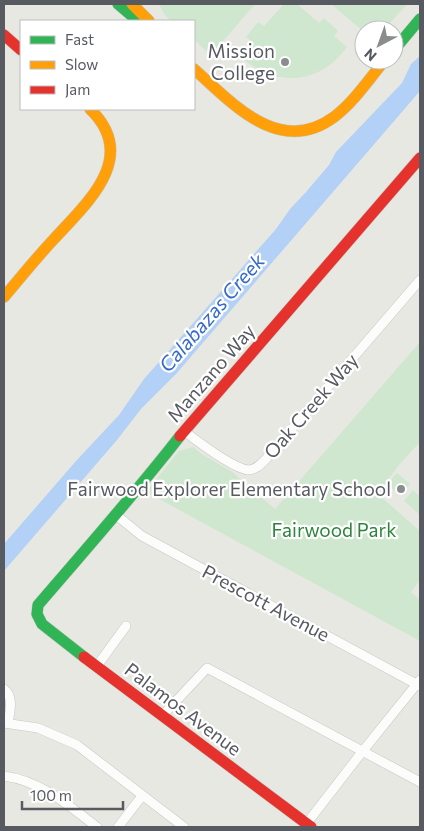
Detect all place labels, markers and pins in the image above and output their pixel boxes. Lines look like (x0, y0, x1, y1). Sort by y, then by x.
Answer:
place label: Mission College (208, 39, 275, 84)
marker: Mission College (279, 56, 291, 68)
place label: Fairwood Explorer Elementary School (67, 477, 391, 500)
marker: Fairwood Explorer Elementary School (395, 483, 407, 495)

